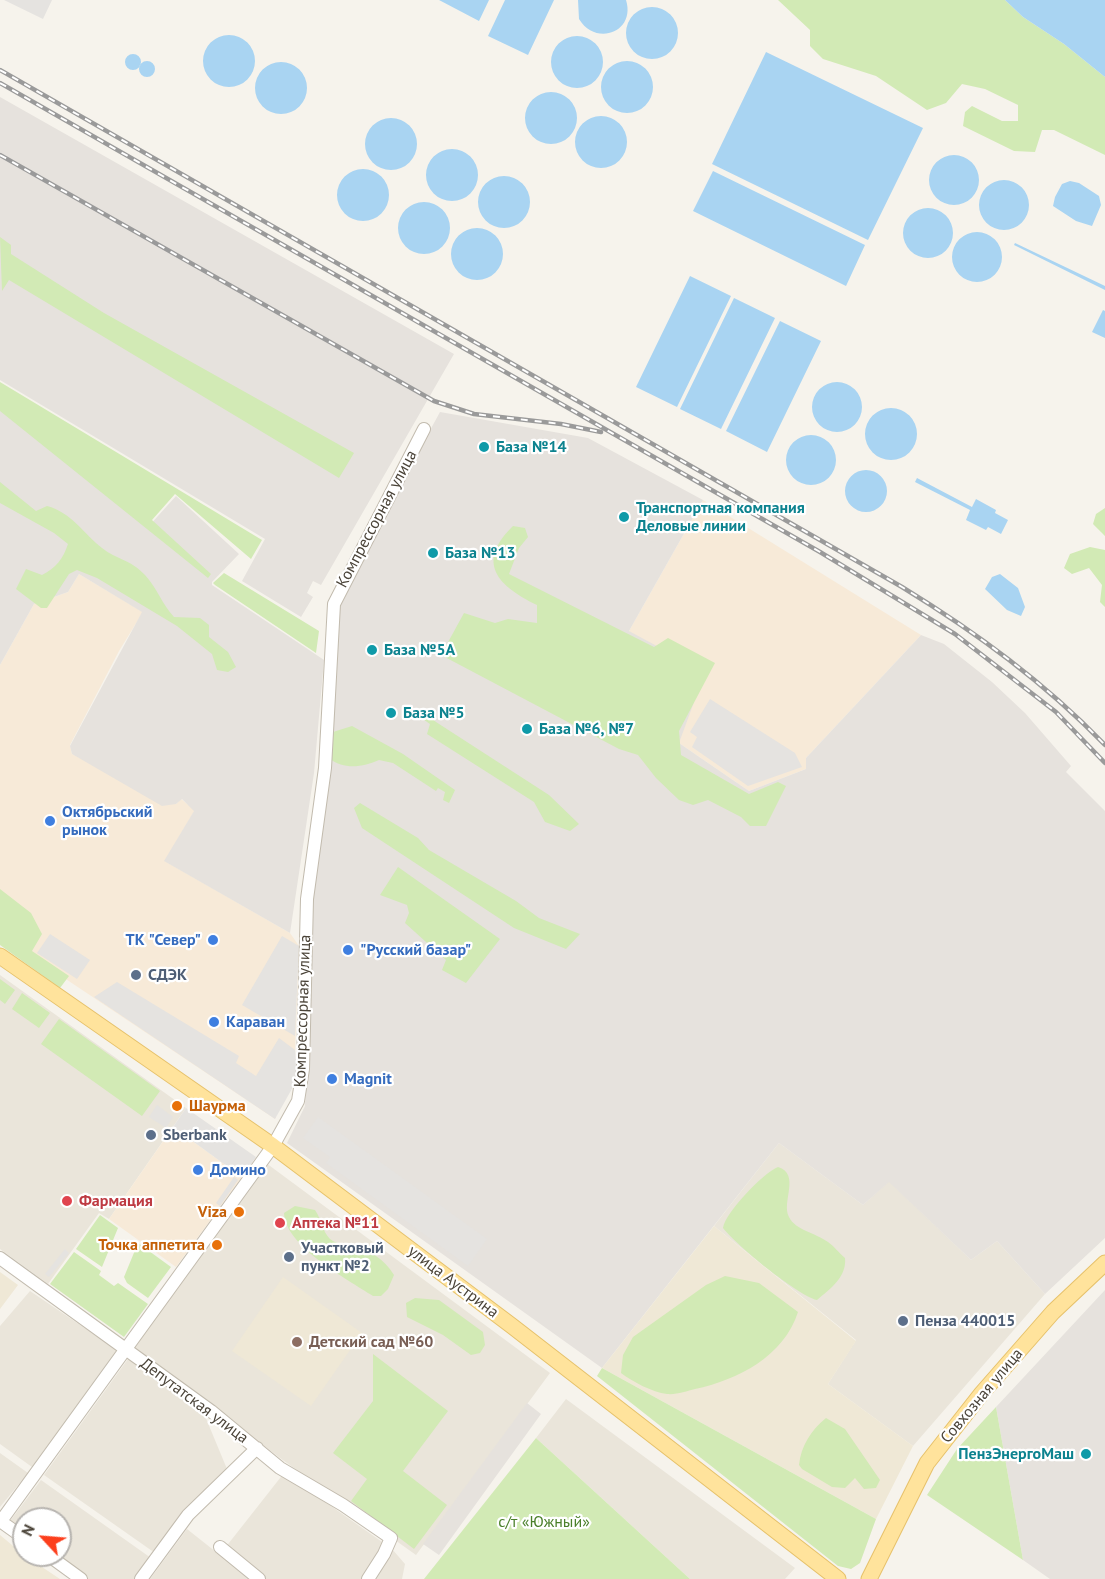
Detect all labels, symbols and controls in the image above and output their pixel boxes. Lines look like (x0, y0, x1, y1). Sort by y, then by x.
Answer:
place label: База №14 (496, 437, 567, 457)
marker: База №14 (477, 440, 491, 454)
street label: Компрессорная улица (333, 447, 421, 591)
place label: Транспортная компания Деловые линии (636, 498, 805, 536)
marker: Транспортная компания Деловые линии (617, 510, 631, 524)
place label: База №13 (445, 543, 516, 563)
marker: База №13 (426, 546, 440, 560)
place label: База №5А (384, 640, 455, 660)
marker: База №5А (365, 643, 379, 657)
place label: База №5 (403, 703, 464, 723)
marker: База №5 (384, 706, 398, 720)
place label: База №6, №7 (539, 719, 634, 739)
marker: База №6, №7 (520, 722, 534, 736)
place label: Октябрьский рынок (62, 802, 152, 840)
marker: Октябрьский рынок (43, 814, 57, 828)
place label: ТК "Север" (126, 930, 201, 950)
marker: ТК "Север" (206, 933, 220, 947)
street label: Компрессорная улица (291, 934, 315, 1088)
place label: "Русский базар" (360, 940, 471, 960)
marker: "Русский базар" (341, 943, 355, 957)
place label: СДЭК (148, 965, 187, 985)
marker: СДЭК (129, 968, 143, 982)
place label: Караван (226, 1012, 285, 1032)
marker: Караван (207, 1015, 221, 1029)
place label: Magnit (344, 1069, 392, 1089)
marker: Magnit (325, 1072, 339, 1086)
place label: Шаурма (189, 1096, 246, 1116)
marker: Шаурма (170, 1099, 184, 1113)
place label: Sberbank (163, 1125, 227, 1145)
marker: Sberbank (144, 1128, 158, 1142)
place label: Домино (210, 1160, 266, 1180)
marker: Домино (191, 1163, 205, 1177)
place label: Фармация (79, 1191, 153, 1211)
marker: Фармация (60, 1194, 74, 1208)
place label: Viza (198, 1202, 227, 1222)
marker: Viza (232, 1205, 246, 1219)
place label: Аптека №11 (292, 1213, 379, 1233)
marker: Аптека №11 (273, 1216, 287, 1230)
place label: Точка аппетита (98, 1235, 205, 1255)
marker: Точка аппетита (210, 1238, 224, 1252)
place label: Участковый пункт №2 (301, 1238, 384, 1276)
street label: улица Аустрина (404, 1242, 502, 1322)
marker: Участковый пункт №2 (282, 1250, 296, 1264)
place label: Пенза 440015 (915, 1311, 1015, 1331)
marker: Пенза 440015 (896, 1314, 910, 1328)
place label: Детский сад №60 (309, 1332, 433, 1352)
marker: Детский сад №60 (290, 1335, 304, 1349)
street label: Совхозная улица (937, 1345, 1027, 1447)
street label: Депутатская улица (136, 1354, 252, 1448)
place label: ПензЭнергоМаш (958, 1444, 1074, 1464)
marker: ПензЭнергоМаш (1079, 1447, 1093, 1461)
north arrow (12, 1507, 72, 1567)
park label: с/т «Южный» (498, 1512, 590, 1532)
text: N (16, 1521, 39, 1539)

